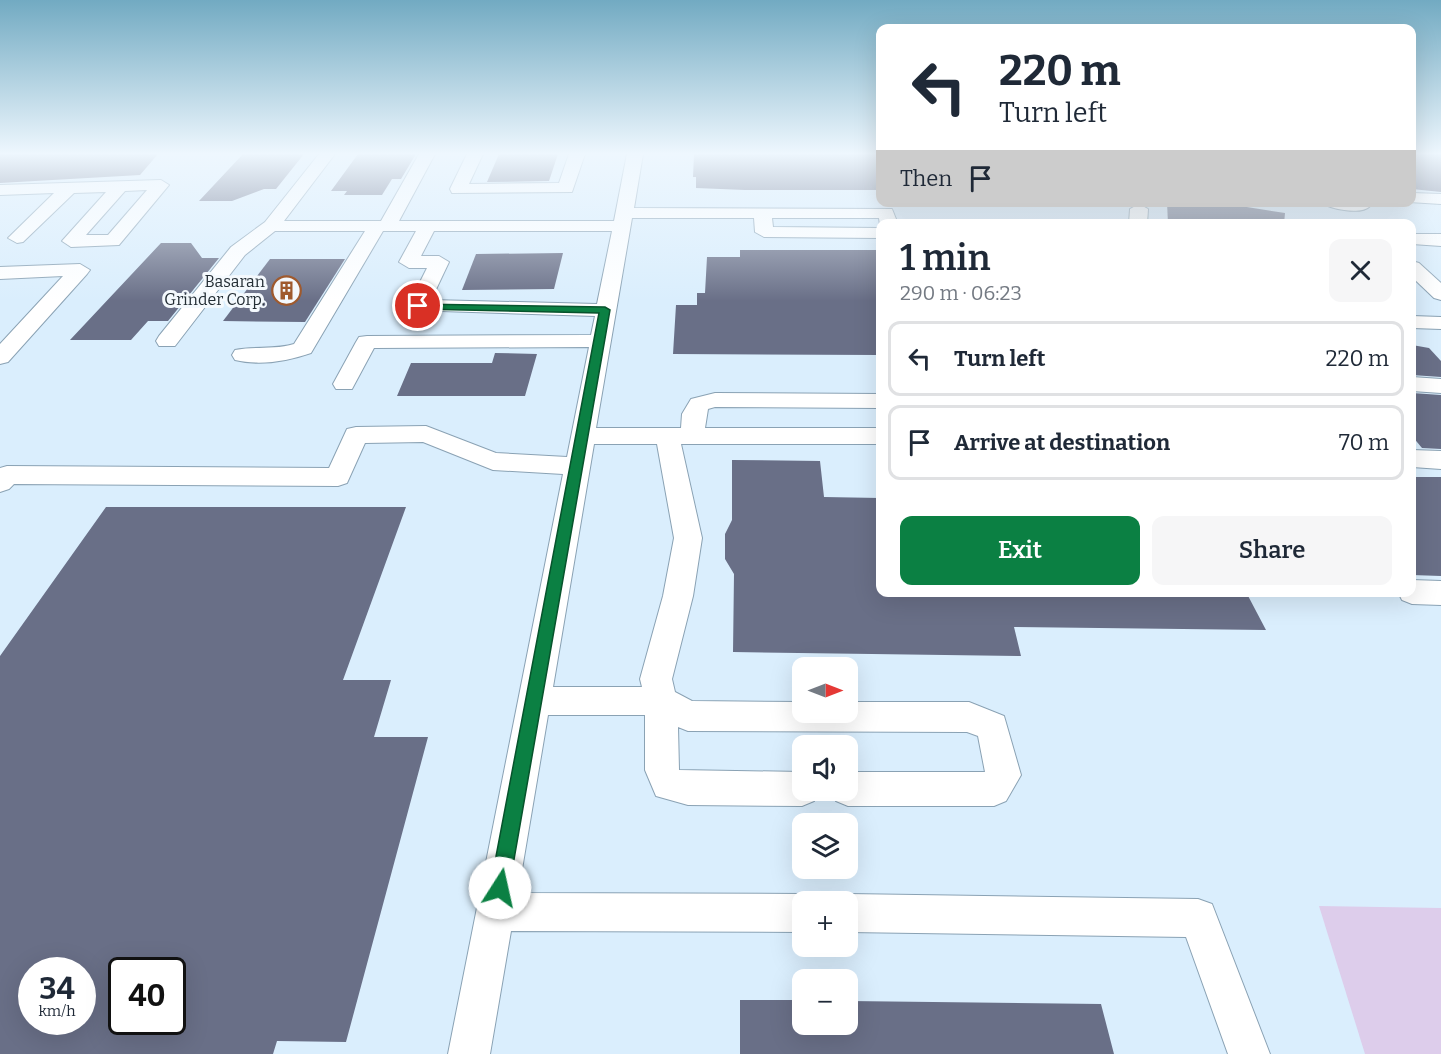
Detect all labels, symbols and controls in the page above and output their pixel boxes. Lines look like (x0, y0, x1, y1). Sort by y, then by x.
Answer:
text: 220 m (999, 46, 1121, 96)
icon: left (900, 48, 978, 126)
text: Turn left (999, 97, 1107, 129)
icon: arrive (964, 162, 997, 195)
text: Then (900, 165, 952, 192)
text: 1 min (900, 236, 991, 280)
button: close (1329, 239, 1392, 302)
place label: Basaran Grinder Corp. (164, 272, 265, 309)
building icon: Basaran Grinder Corp. (270, 274, 302, 306)
pin (392, 280, 443, 331)
text: 290 m · 06:23 (900, 281, 1022, 305)
icon: arrive (401, 289, 434, 322)
icon: left (903, 342, 936, 375)
text: Turn left (954, 345, 1046, 372)
text: 220 m (1326, 345, 1389, 372)
icon: arrive (903, 426, 936, 459)
text: Arrive at destination (954, 429, 1170, 456)
text: 70 m (1339, 429, 1389, 456)
button: Exit (900, 516, 1140, 585)
button: Share (1152, 516, 1392, 585)
north arrow (792, 657, 858, 723)
map controls (792, 657, 858, 1035)
button: sound (792, 735, 858, 801)
button: layers (792, 813, 858, 879)
position arrow (468, 856, 532, 920)
button: + (792, 891, 858, 957)
speed limit sign: 40 (108, 957, 186, 1035)
button: − (792, 969, 858, 1035)
text: 34 (39, 971, 75, 1007)
text: km/h (38, 1002, 76, 1020)

